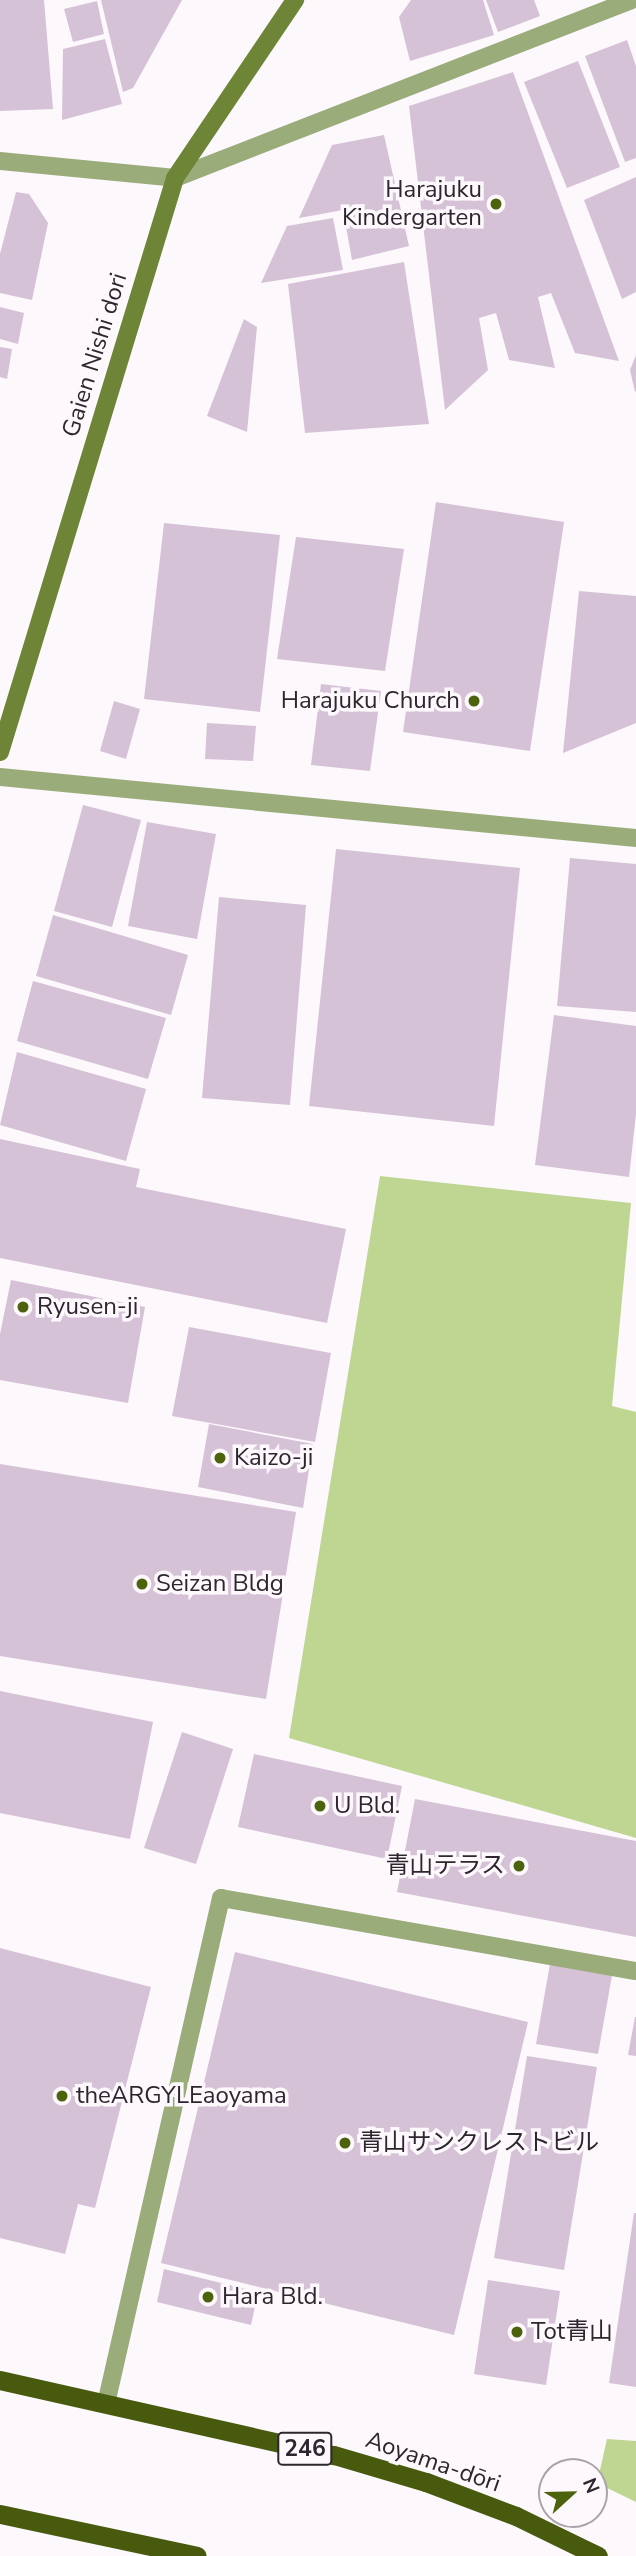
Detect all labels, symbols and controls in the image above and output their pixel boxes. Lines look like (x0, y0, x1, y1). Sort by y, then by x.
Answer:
place label: Harajuku Kindergarten (342, 176, 482, 232)
marker: Harajuku Kindergarten (488, 196, 504, 212)
street label: Gaien Nishi dori (56, 269, 134, 441)
place label: Harajuku Church (281, 687, 460, 715)
marker: Harajuku Church (466, 693, 482, 709)
place label: Ryusen-ji (37, 1293, 138, 1321)
marker: Ryusen-ji (15, 1299, 31, 1315)
place label: Kaizo-ji (234, 1444, 313, 1472)
marker: Kaizo-ji (212, 1450, 228, 1466)
place label: Seizan Bldg (156, 1570, 284, 1598)
marker: Seizan Bldg (134, 1576, 150, 1592)
place label: U Bld. (334, 1792, 400, 1820)
marker: U Bld. (312, 1798, 328, 1814)
place label: 青山テラス (385, 1852, 505, 1880)
marker: 青山テラス (511, 1858, 527, 1874)
place label: theARGYLEaoyama (76, 2082, 287, 2110)
marker: theARGYLEaoyama (54, 2088, 70, 2104)
place label: 青山サンクレストビル (359, 2129, 599, 2157)
marker: 青山サンクレストビル (337, 2135, 353, 2151)
place label: Hara Bld. (222, 2283, 323, 2311)
marker: Hara Bld. (200, 2289, 216, 2305)
place label: Tot青山 (531, 2318, 613, 2346)
marker: Tot青山 (509, 2324, 525, 2340)
street label: Aoyama-dōri (362, 2425, 504, 2499)
road number: 246 (277, 2430, 333, 2468)
north arrow (538, 2458, 608, 2528)
text: N (576, 2474, 605, 2497)

